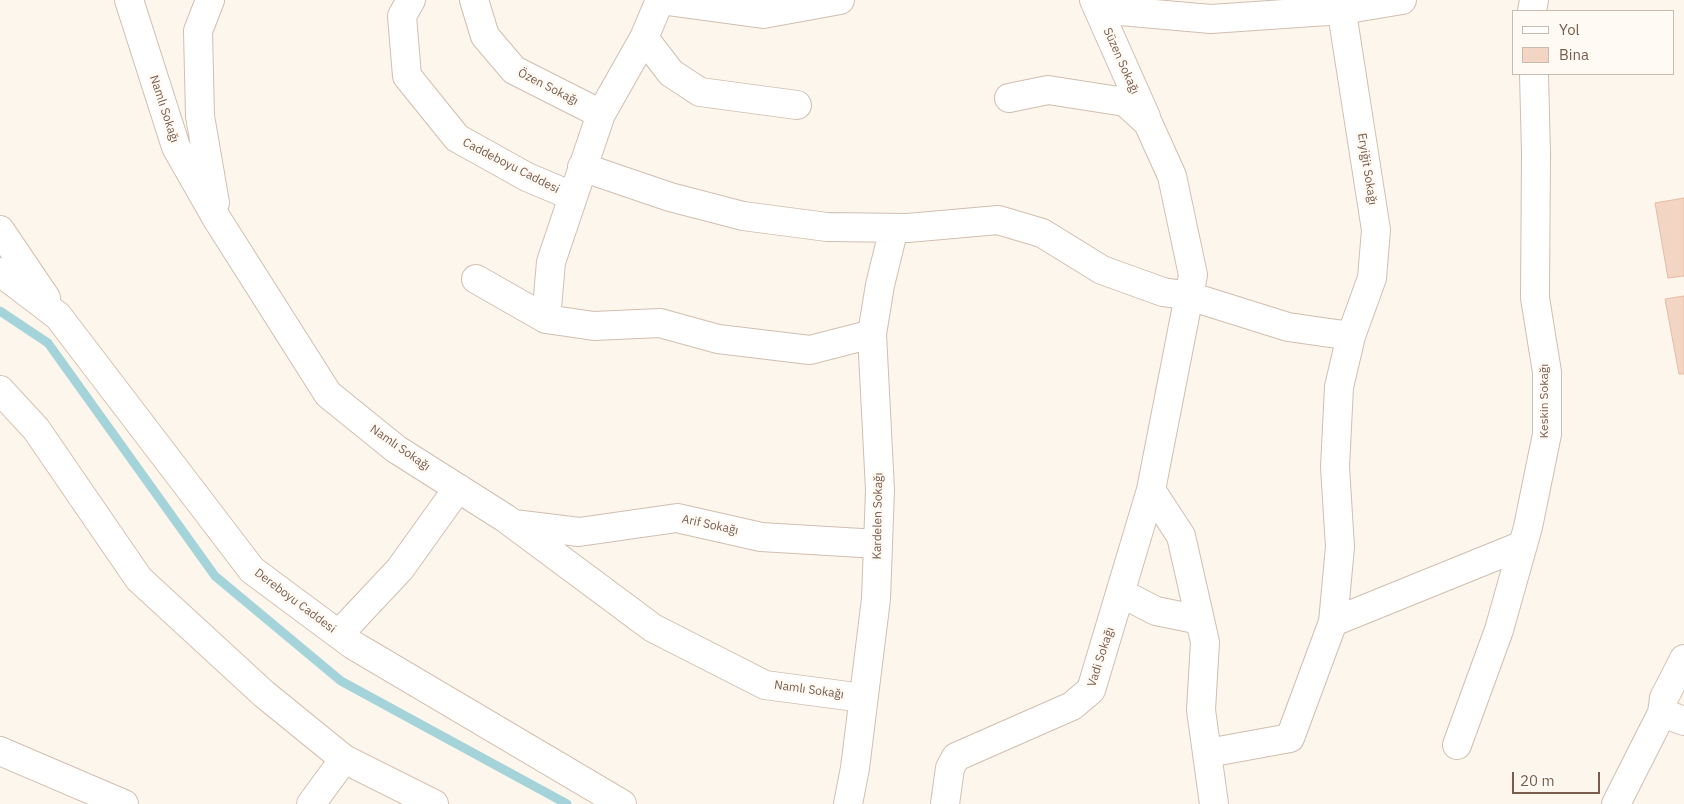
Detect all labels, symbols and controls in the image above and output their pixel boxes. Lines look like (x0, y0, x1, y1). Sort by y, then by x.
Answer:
legend (1512, 10, 1674, 75)
text: Yol (1559, 20, 1580, 39)
street label: Süzen Sokağı (1100, 26, 1142, 96)
text: Bina (1559, 45, 1589, 64)
street label: Özen Sokağı (515, 66, 581, 108)
street label: Namlı Sokağı (146, 73, 182, 145)
street label: Eryiğit Sokağı (1354, 132, 1380, 206)
street label: Caddeboyu Caddesi (460, 135, 562, 197)
street label: Keskin Sokağı (1538, 364, 1552, 438)
street label: Namlı Sokağı (367, 422, 433, 474)
street label: Kardelen Sokağı (870, 472, 886, 560)
street label: Arif Sokağı (680, 512, 740, 538)
street label: Dereboyu Caddesi (252, 566, 338, 636)
street label: Vadi Sokağı (1085, 625, 1117, 689)
street label: Namlı Sokağı (773, 678, 845, 702)
scale bar (1514, 762, 1602, 794)
text: 20 m (1520, 771, 1555, 790)

